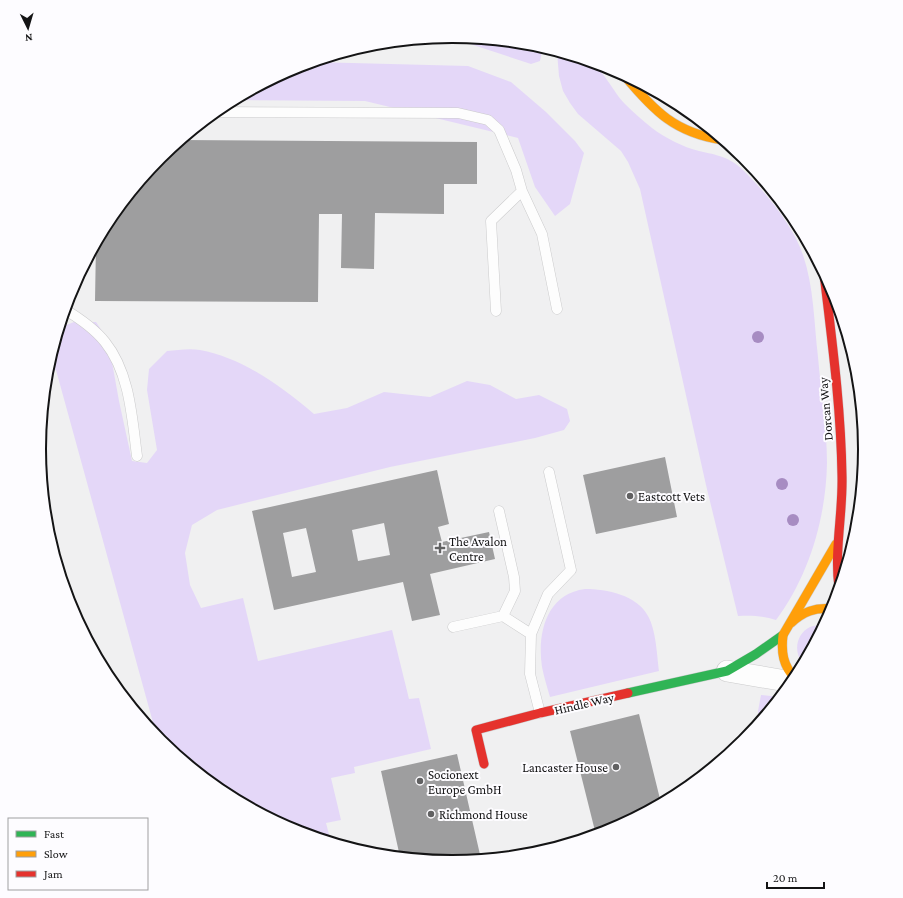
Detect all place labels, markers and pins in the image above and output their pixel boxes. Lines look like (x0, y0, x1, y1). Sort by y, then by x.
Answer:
place label: Eastcott Vets (638, 489, 705, 504)
marker: Eastcott Vets (625, 491, 635, 501)
place label: The Avalon Centre (449, 534, 507, 564)
marker: The Avalon Centre (434, 542, 446, 554)
place label: Lancaster House (522, 760, 608, 775)
marker: Lancaster House (611, 762, 621, 772)
place label: Socionext Europe GmbH (428, 767, 502, 797)
marker: Socionext Europe GmbH (415, 776, 425, 786)
place label: Richmond House (439, 807, 528, 822)
marker: Richmond House (426, 809, 436, 819)

